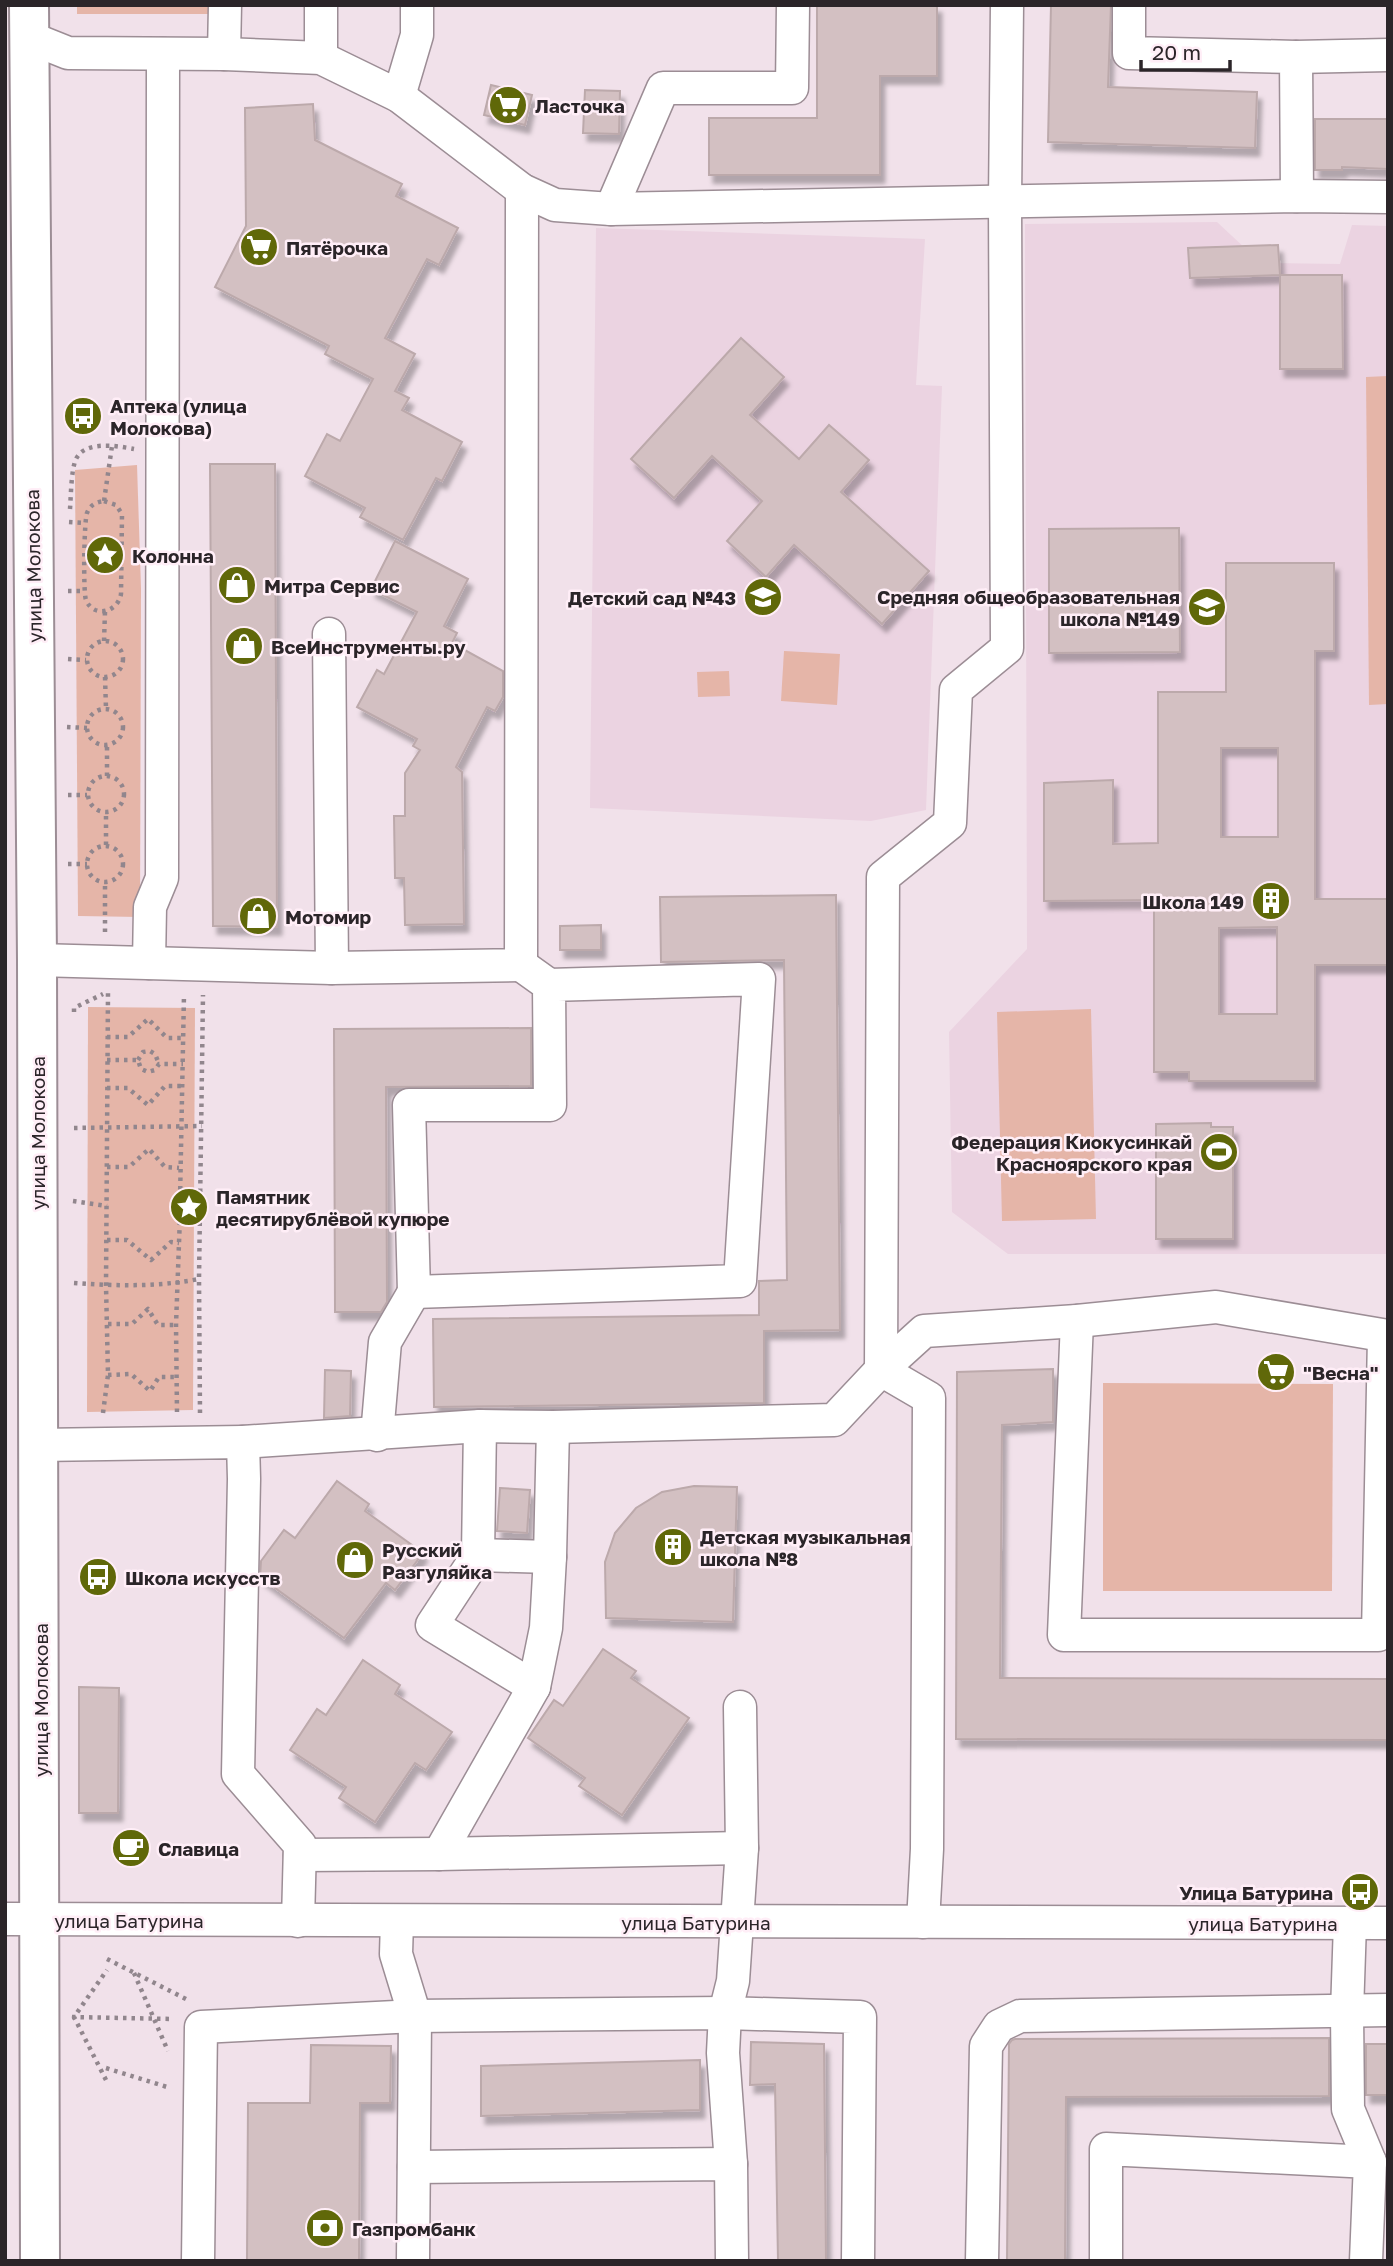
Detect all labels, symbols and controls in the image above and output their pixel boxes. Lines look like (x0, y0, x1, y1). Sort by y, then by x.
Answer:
scale bar (1141, 28, 1230, 72)
text: 20 m (1152, 39, 1201, 65)
supermarket icon: Ласточка (487, 84, 529, 126)
place label: Ласточка (535, 94, 625, 117)
supermarket icon: Пятёрочка (238, 226, 280, 268)
place label: Пятёрочка (286, 236, 388, 259)
place label: Аптека (улица Молокова) (110, 394, 247, 439)
bus stop icon: Аптека (улица Молокова) (62, 395, 104, 437)
street label: улица Молокова (20, 489, 46, 643)
place icon: Колонна (84, 534, 126, 576)
place label: Колонна (132, 544, 214, 567)
shop icon: Митра Сервис (216, 564, 258, 606)
place label: Митра Сервис (264, 574, 400, 597)
school or university icon: Детский сад №43 (742, 576, 784, 618)
place label: Средняя общеобразовательная школа №149 (877, 585, 1180, 630)
place label: Детский сад №43 (568, 586, 736, 609)
school or university icon: Средняя общеобразовательная школа №149 (1186, 586, 1228, 628)
shop icon: ВсеИнструменты.ру (223, 625, 265, 667)
place label: ВсеИнструменты.ру (271, 635, 466, 658)
building icon: Школа 149 (1250, 880, 1292, 922)
place label: Школа 149 (1142, 890, 1244, 913)
shop icon: Мотомир (237, 895, 279, 937)
place label: Мотомир (285, 905, 371, 928)
street label: улица Молокова (26, 1056, 49, 1210)
place label: Федерация Киокусинкай Красноярского края (951, 1130, 1192, 1175)
sports icon: Федерация Киокусинкай Красноярского края (1198, 1131, 1240, 1173)
place label: Памятник десятирублёвой купюре (216, 1185, 450, 1230)
place icon: Памятник десятирублёвой купюре (168, 1186, 210, 1228)
supermarket icon: "Весна" (1255, 1351, 1297, 1393)
place label: "Весна" (1303, 1361, 1378, 1384)
place label: Детская музыкальная школа №8 (700, 1525, 911, 1570)
building icon: Детская музыкальная школа №8 (652, 1526, 694, 1568)
place label: Русский Разгуляйка (382, 1538, 492, 1583)
shop icon: Русский Разгуляйка (334, 1539, 376, 1581)
bus stop icon: Школа искусств (77, 1556, 119, 1598)
place label: Школа искусств (125, 1566, 280, 1589)
street label: улица Молокова (29, 1623, 52, 1777)
cafe icon: Славица (110, 1827, 152, 1869)
place label: Славица (158, 1837, 239, 1860)
bus stop icon: Улица Батурина (1339, 1871, 1381, 1913)
place label: Улица Батурина (1179, 1881, 1333, 1904)
street label: улица Батурина (54, 1909, 204, 1932)
street label: улица Батурина (621, 1911, 771, 1934)
street label: улица Батурина (1188, 1912, 1338, 1935)
bank icon: Газпромбанк (304, 2207, 346, 2249)
place label: Газпромбанк (352, 2217, 476, 2240)

